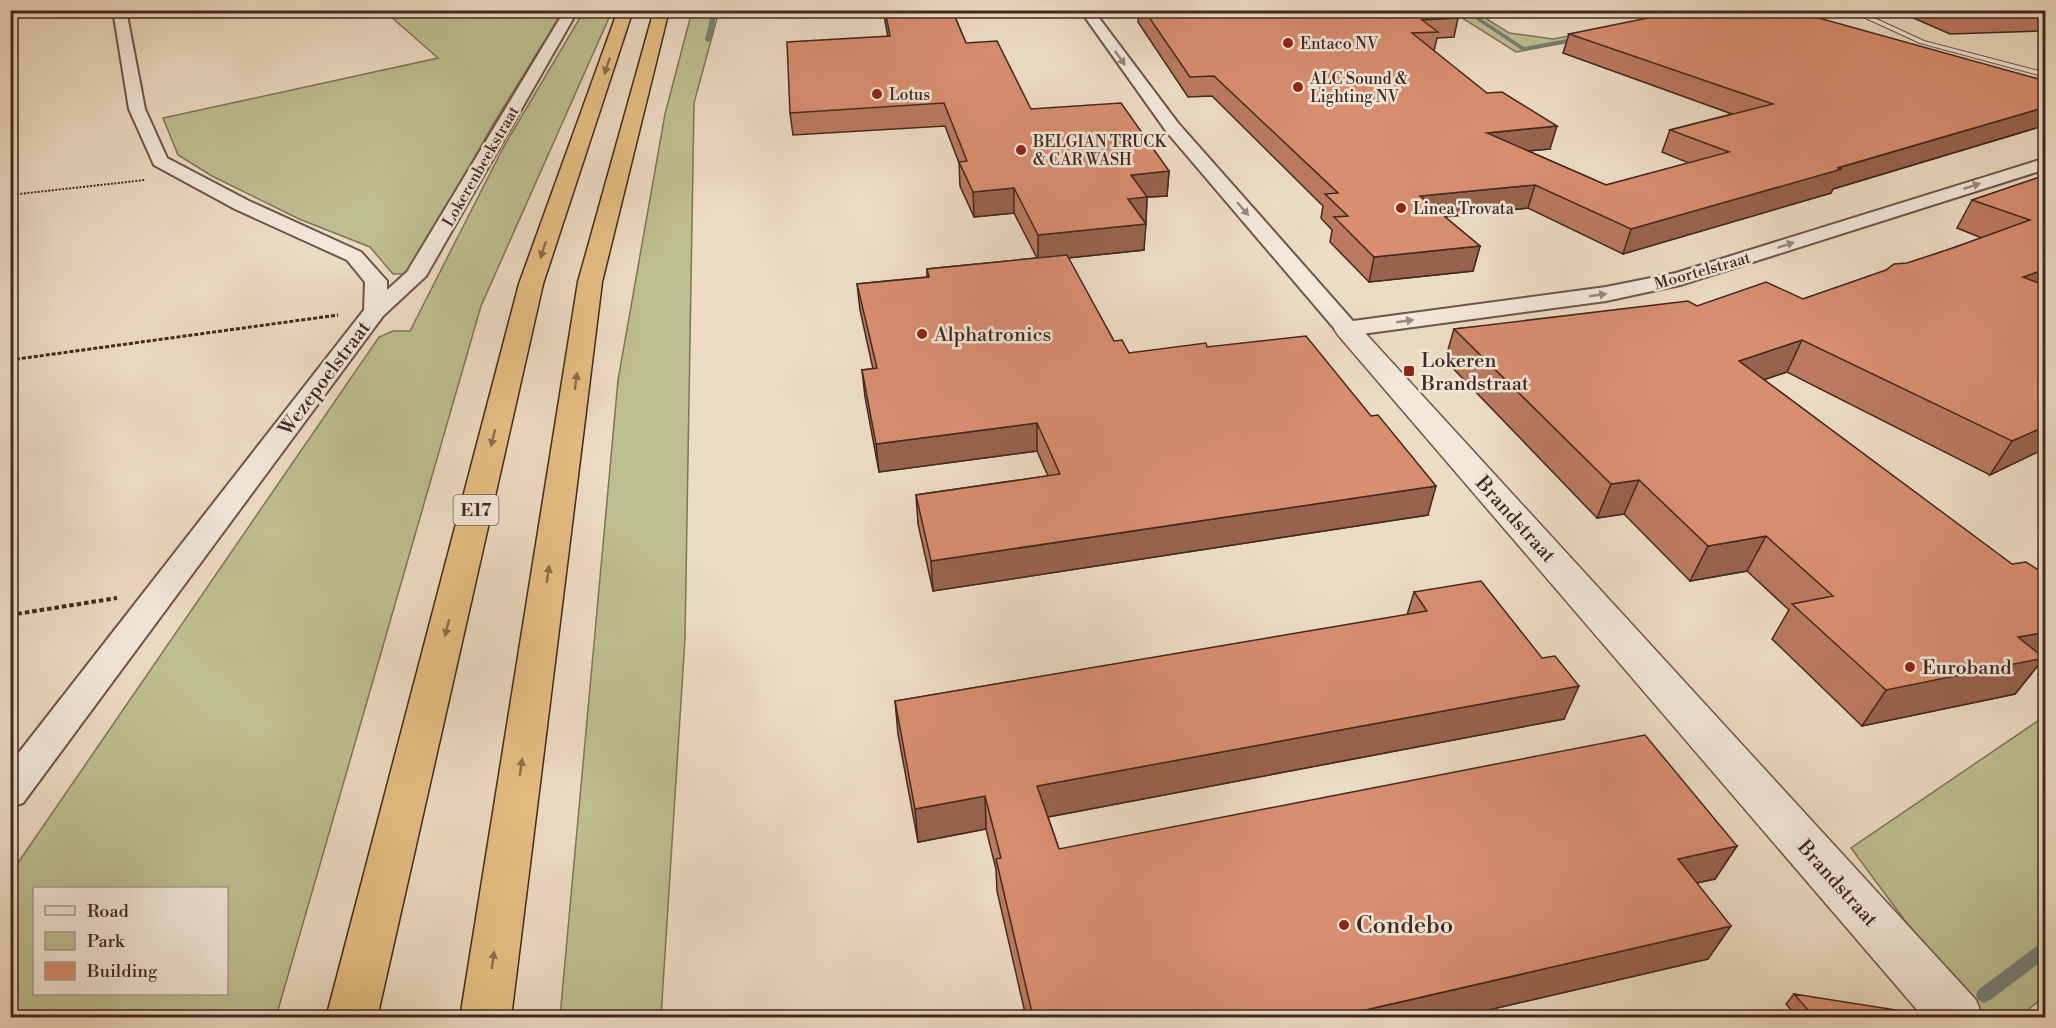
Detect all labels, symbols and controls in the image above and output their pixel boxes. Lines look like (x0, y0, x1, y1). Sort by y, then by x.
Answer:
place label: Entaco NV (1300, 34, 1379, 54)
marker: Entaco NV (1281, 36, 1295, 50)
one-way arrow (1114, 50, 1126, 66)
one-way arrow (601, 57, 611, 75)
place label: ALC Sound & Lighting NV (1309, 69, 1408, 107)
marker: ALC Sound & Lighting NV (1291, 80, 1305, 94)
place label: Lotus (889, 85, 930, 105)
marker: Lotus (870, 87, 884, 101)
street label: Lokerenbeekstraat (438, 102, 524, 230)
place label: BELGIAN TRUCK & CAR WASH (1032, 132, 1168, 170)
marker: BELGIAN TRUCK & CAR WASH (1014, 143, 1028, 157)
one-way arrow (1963, 181, 1981, 190)
place label: Linea Trovata (1413, 199, 1515, 219)
one-way arrow (1237, 201, 1250, 217)
marker: Linea Trovata (1394, 201, 1408, 215)
one-way arrow (1777, 240, 1795, 249)
one-way arrow (538, 241, 547, 259)
street label: Moortelstraat (1652, 248, 1753, 294)
one-way arrow (1589, 291, 1608, 300)
street label: Wezepoelstraat (273, 317, 377, 442)
one-way arrow (1396, 317, 1415, 326)
place label: Alphatronics (933, 323, 1051, 348)
marker: Alphatronics (915, 327, 929, 341)
place label: Lokeren Brandstraat (1420, 349, 1529, 397)
marker: Lokeren Brandstraat (1402, 364, 1416, 378)
one-way arrow (571, 371, 580, 390)
one-way arrow (488, 429, 498, 447)
street label: Brandstraat (1469, 471, 1560, 568)
road number: E17 (454, 495, 498, 525)
one-way arrow (544, 564, 553, 583)
one-way arrow (441, 618, 451, 637)
place label: Euroband (1922, 656, 2012, 681)
marker: Euroband (1903, 660, 1917, 674)
one-way arrow (516, 757, 525, 776)
street label: Brandstraat (1791, 835, 1882, 932)
legend (33, 887, 228, 995)
text: Road (87, 900, 130, 923)
place label: Condebo (1356, 911, 1453, 941)
marker: Condebo (1337, 918, 1351, 932)
text: Park (87, 930, 126, 953)
one-way arrow (488, 950, 497, 969)
text: Building (86, 960, 158, 983)

